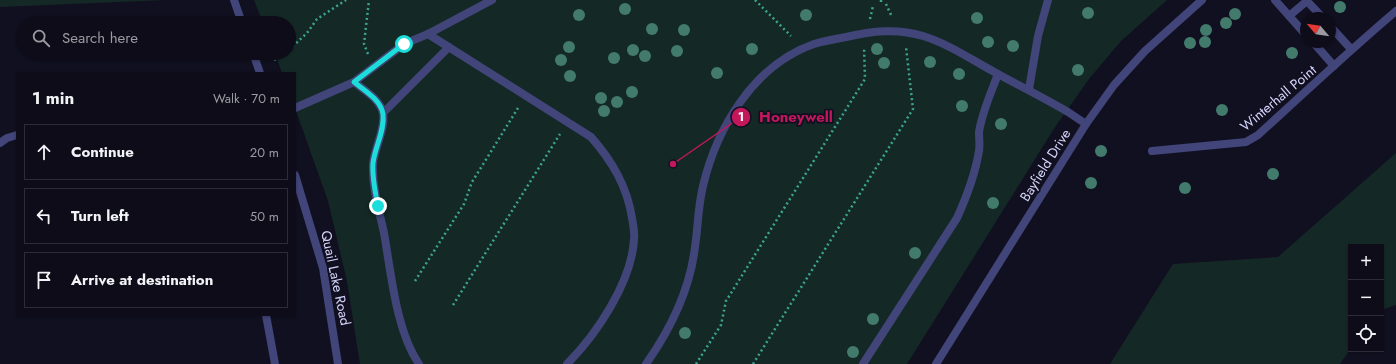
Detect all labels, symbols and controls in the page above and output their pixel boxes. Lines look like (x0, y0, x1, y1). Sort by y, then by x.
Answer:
north arrow (1300, 12, 1336, 48)
search box (16, 16, 296, 60)
icon: search (30, 27, 52, 49)
text: Search here (62, 27, 138, 49)
route start (395, 35, 413, 53)
street label: Winterhall Point (1235, 60, 1321, 136)
text: 1 min (32, 86, 74, 110)
text: Walk · 70 m (213, 89, 280, 108)
callout: Honeywell (731, 103, 841, 130)
text: Honeywell (759, 106, 833, 128)
text: 1 (738, 108, 744, 126)
street label: Bayfield Drive (1015, 125, 1075, 205)
icon: ahead (33, 141, 55, 163)
text: Continue (71, 141, 134, 163)
text: 20 m (250, 143, 279, 162)
route end (369, 197, 387, 215)
icon: left (33, 205, 55, 227)
text: Turn left (71, 205, 129, 227)
text: 50 m (250, 207, 279, 226)
street label: Quail Lake Road (316, 229, 356, 327)
map controls (1348, 244, 1384, 352)
button: + (1348, 244, 1384, 280)
icon: arrive (33, 269, 55, 291)
text: Arrive at destination (71, 269, 213, 291)
button: − (1348, 280, 1384, 316)
button: locate (1348, 316, 1384, 352)

